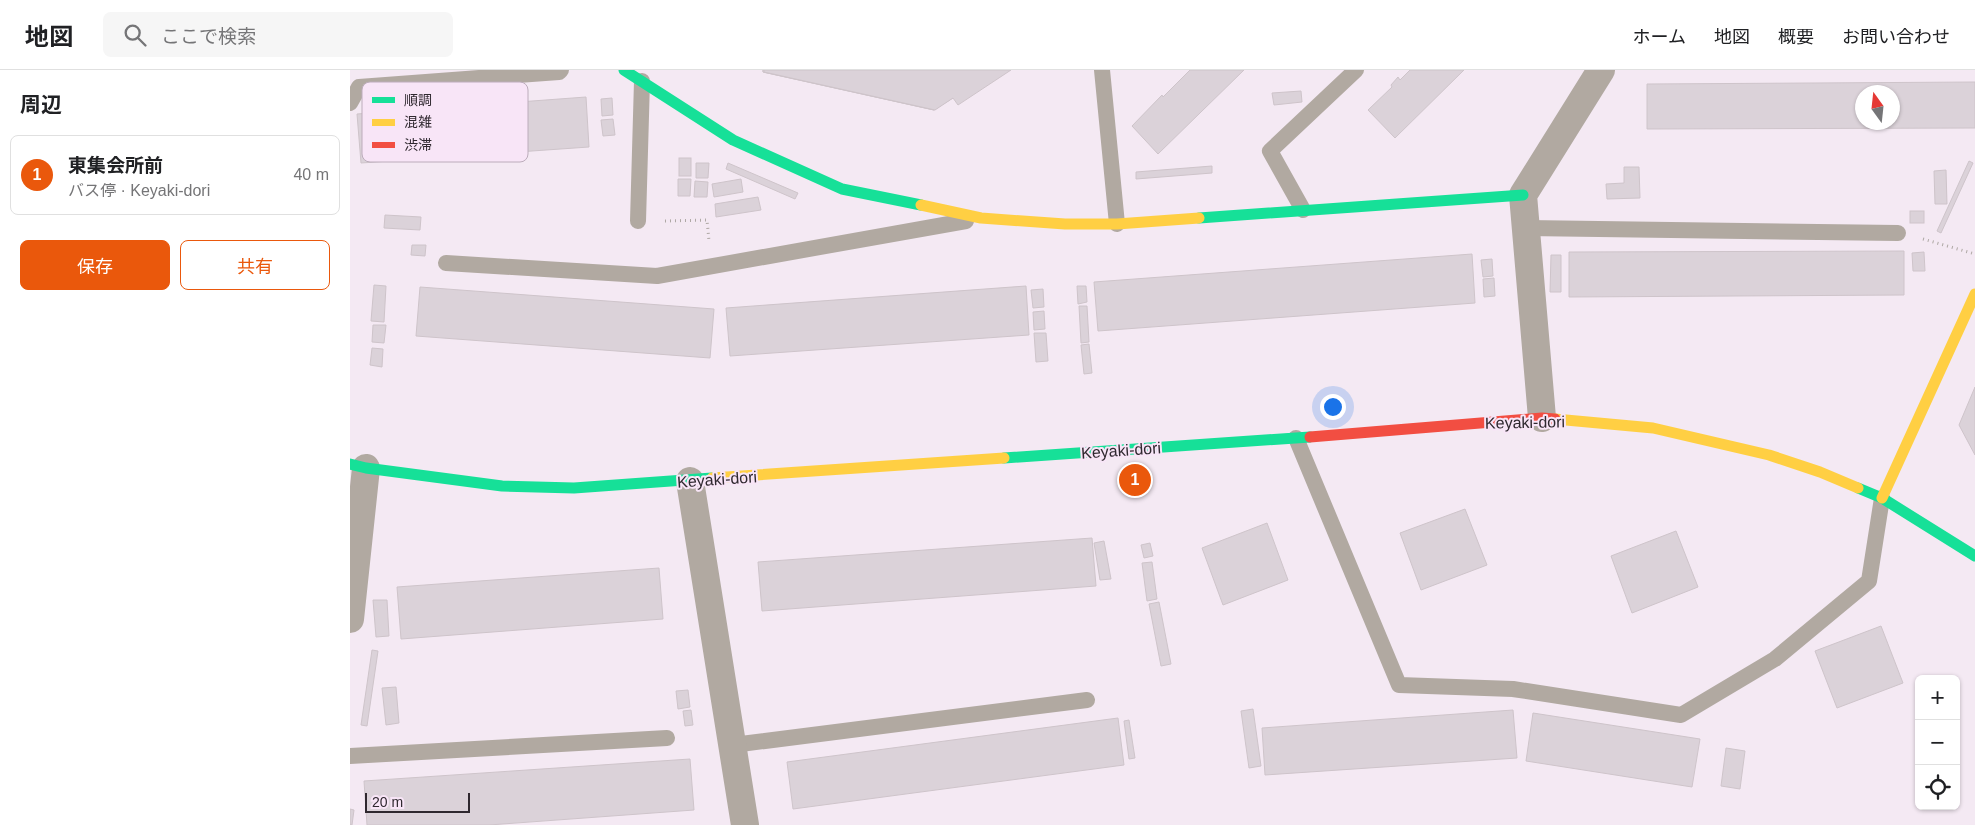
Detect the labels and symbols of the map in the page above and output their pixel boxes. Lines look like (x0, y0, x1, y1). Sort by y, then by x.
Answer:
legend (362, 82, 528, 162)
north arrow (1855, 85, 1900, 130)
text: 順調 (404, 92, 432, 108)
text: 混雑 (404, 114, 432, 130)
text: 渋滞 (404, 137, 432, 153)
your location (1320, 394, 1346, 420)
street label: Keyaki-dori (1485, 413, 1565, 432)
street label: Keyaki-dori (1081, 439, 1162, 462)
pin: 1 (1119, 461, 1151, 499)
street label: Keyaki-dori (677, 468, 758, 491)
scale bar (365, 790, 470, 813)

